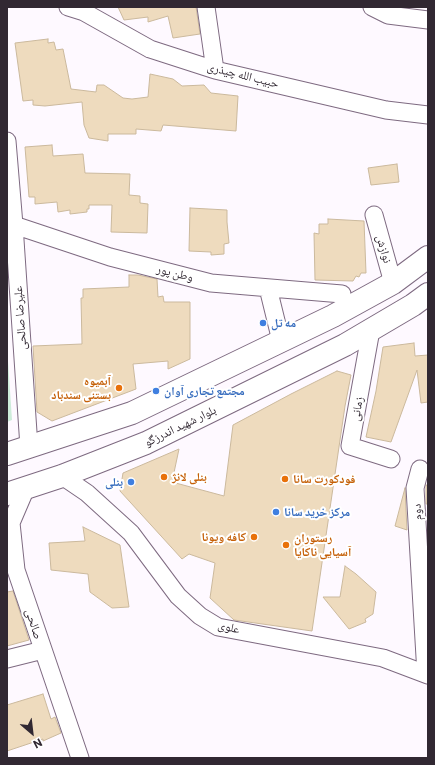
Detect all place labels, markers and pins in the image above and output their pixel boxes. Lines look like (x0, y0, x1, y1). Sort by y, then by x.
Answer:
place label: مه تل (271, 316, 296, 330)
marker: مه تل (258, 318, 268, 328)
place label: آبمیوه بستنی سندباد (51, 374, 111, 402)
marker: آبمیوه بستنی سندباد (114, 383, 124, 393)
place label: مجتمع تجاری آوان (164, 384, 245, 398)
marker: مجتمع تجاری آوان (151, 386, 161, 396)
place label: بنلی لانژ (172, 470, 207, 484)
marker: بنلی لانژ (159, 472, 169, 482)
place label: فودکورت سانا (293, 472, 355, 486)
marker: فودکورت سانا (280, 474, 290, 484)
place label: بنلی (105, 475, 123, 489)
marker: بنلی (126, 477, 136, 487)
place label: مرکز خرید سانا (284, 505, 350, 519)
marker: مرکز خرید سانا (271, 507, 281, 517)
place label: کافه ویونا (202, 530, 246, 544)
place label: رستوران آسیایی ناکایا (294, 531, 351, 559)
marker: کافه ویونا (249, 532, 259, 542)
marker: رستوران آسیایی ناکایا (281, 540, 291, 550)

